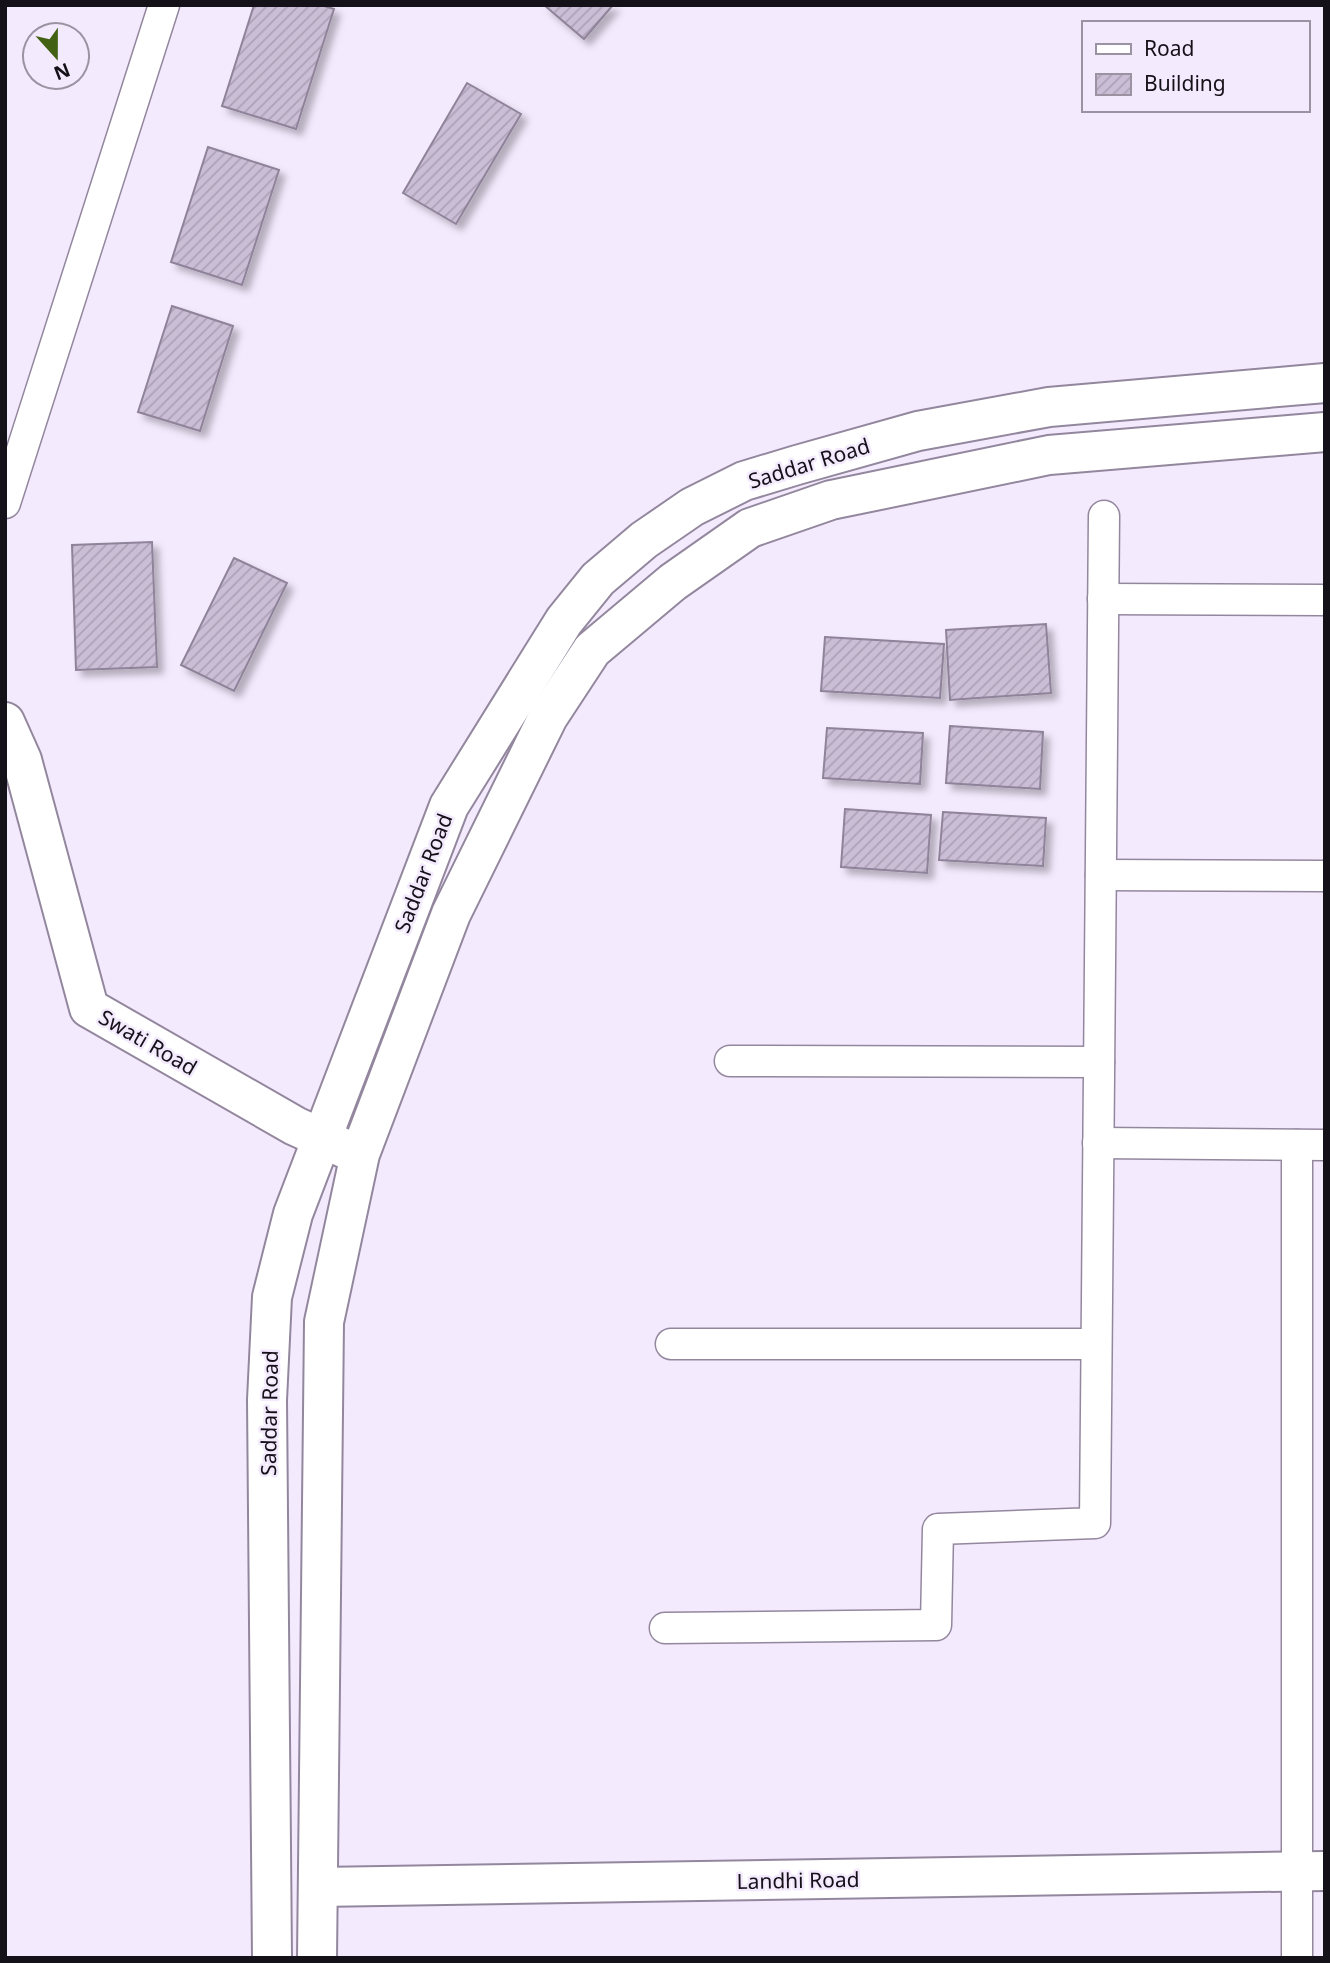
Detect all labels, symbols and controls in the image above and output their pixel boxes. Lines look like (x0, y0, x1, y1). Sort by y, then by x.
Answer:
north arrow (21, 21, 91, 91)
legend (1082, 21, 1309, 112)
text: Road (1144, 34, 1194, 62)
text: N (50, 57, 74, 87)
text: Building (1144, 69, 1226, 97)
street label: Saddar Road (745, 431, 873, 495)
street label: Saddar Road (387, 809, 459, 937)
street label: Swati Road (94, 1003, 202, 1081)
street label: Saddar Road (254, 1350, 284, 1476)
street label: Landhi Road (736, 1865, 860, 1895)

